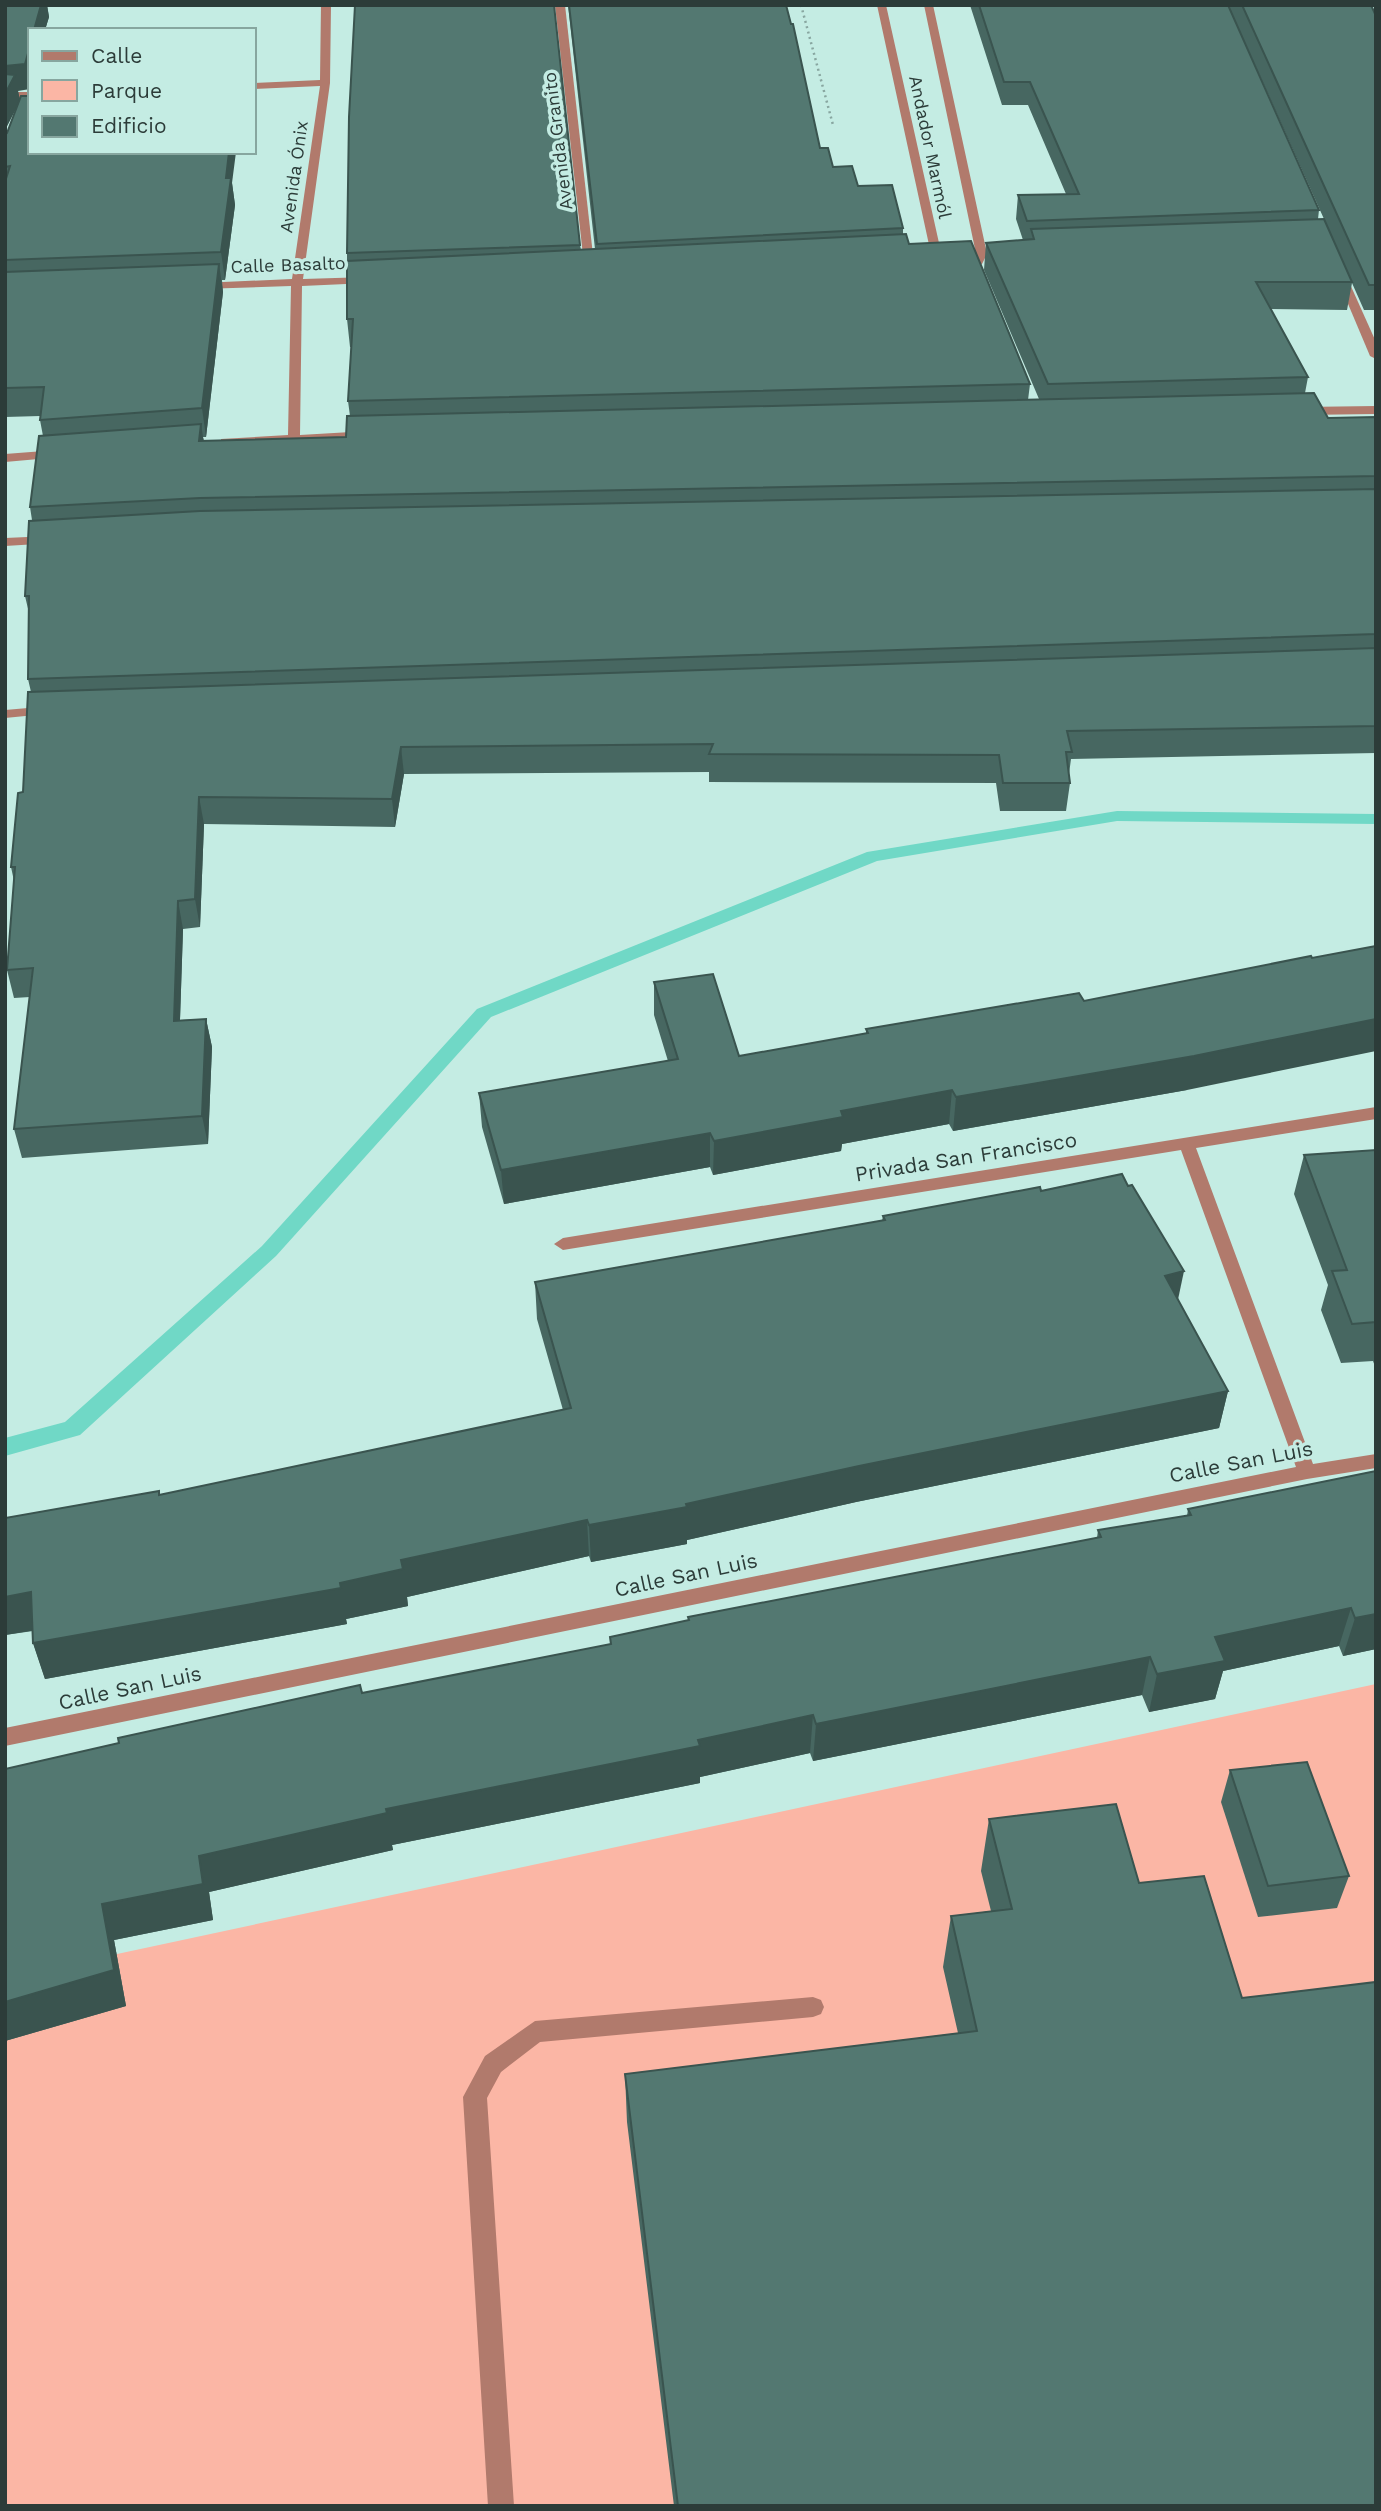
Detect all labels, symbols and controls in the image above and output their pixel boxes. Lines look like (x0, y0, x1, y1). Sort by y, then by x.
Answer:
legend (28, 28, 256, 154)
text: Calle (91, 43, 142, 68)
street label: Avenida Granito (539, 71, 576, 211)
street label: Andador Marmól (905, 73, 956, 221)
text: Parque (91, 78, 162, 103)
text: Edificio (91, 113, 167, 138)
street label: Avenida Ónix (275, 119, 312, 234)
street label: Calle Basalto (230, 252, 346, 277)
street label: Privada San Francisco (853, 1127, 1079, 1186)
street label: Calle San Luis (1167, 1435, 1315, 1488)
street label: Calle San Luis (612, 1547, 760, 1602)
street label: Calle San Luis (56, 1660, 204, 1715)

